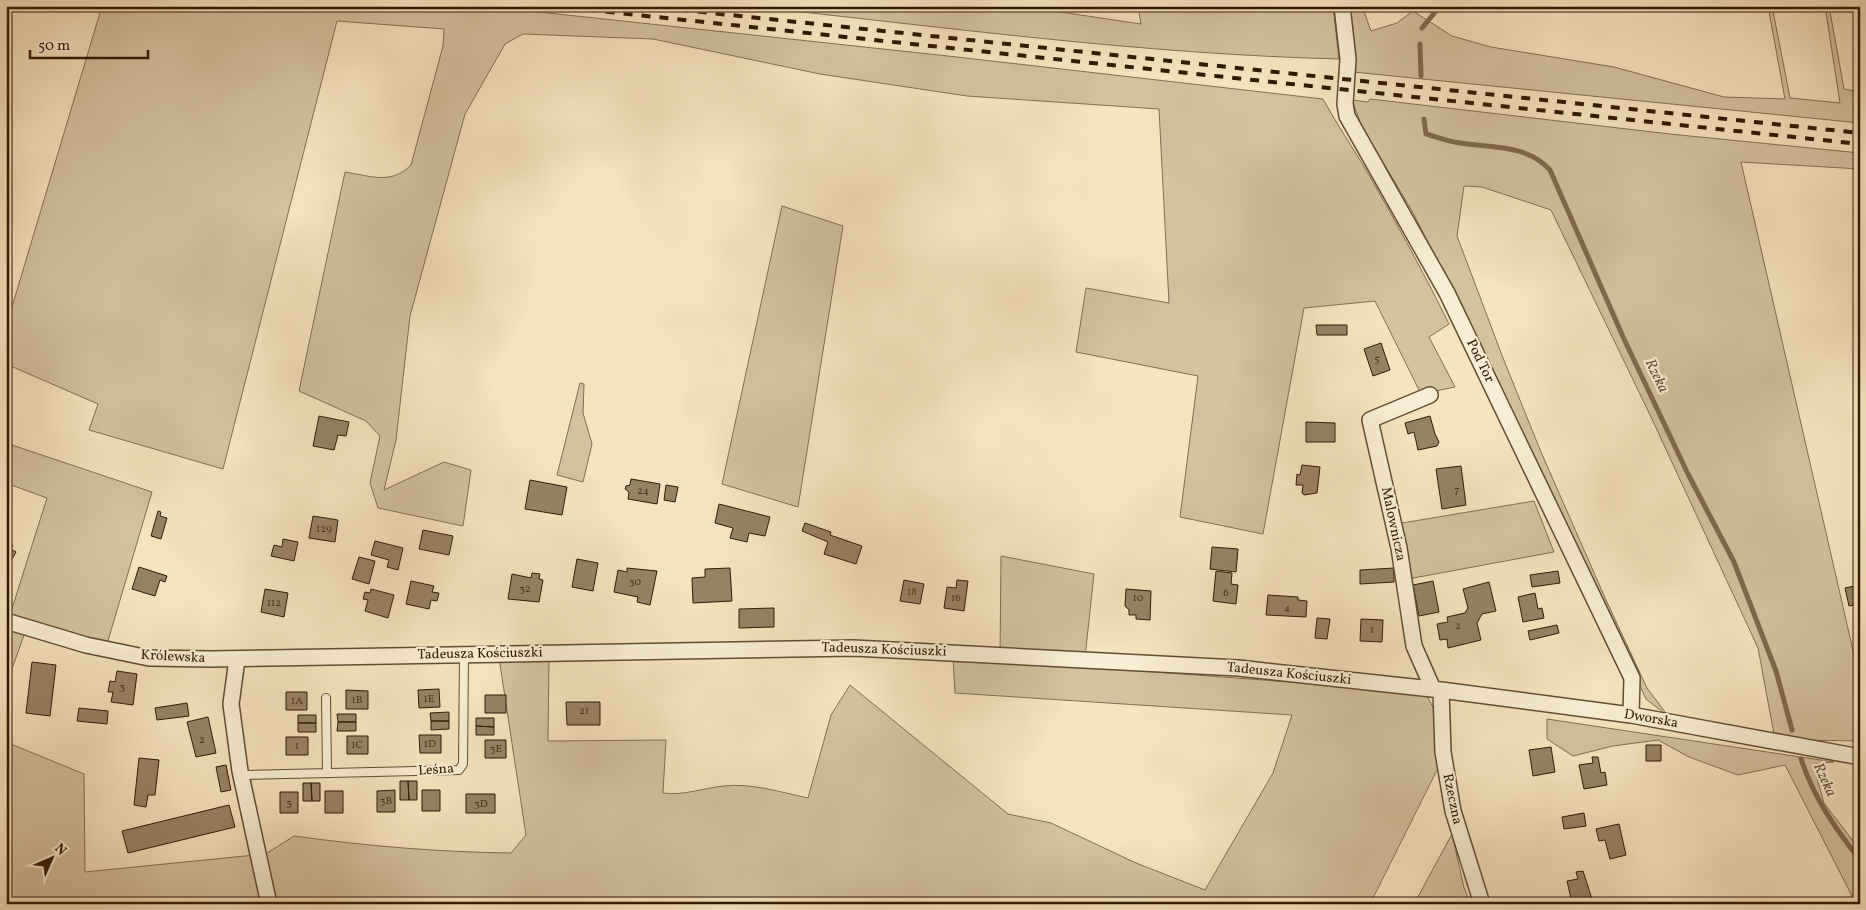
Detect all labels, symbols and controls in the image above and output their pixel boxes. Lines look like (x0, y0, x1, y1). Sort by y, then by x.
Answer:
scale bar (30, 28, 148, 60)
text: 50 m (38, 36, 70, 57)
street label: Pod Tor (1461, 336, 1499, 386)
house number: 5 (1374, 352, 1380, 367)
water label: Rzeka (1639, 356, 1673, 396)
house number: 7 (1454, 483, 1460, 498)
house number: 24 (637, 484, 649, 499)
street label: Malownicza (1376, 485, 1410, 563)
house number: 129 (316, 522, 332, 537)
house number: 30 (629, 575, 641, 590)
house number: 32 (519, 582, 531, 597)
house number: 18 (907, 585, 917, 600)
house number: 6 (1223, 586, 1229, 601)
house number: 16 (951, 591, 961, 606)
house number: 10 (1133, 591, 1144, 606)
house number: 112 (267, 596, 281, 611)
house number: 4 (1284, 601, 1291, 616)
house number: 2 (1455, 619, 1461, 634)
house number: 1 (1370, 623, 1374, 638)
street label: Tadeusza Kościuszki (821, 638, 947, 662)
street label: Tadeusza Kościuszki (417, 643, 543, 665)
street label: Królewska (140, 646, 206, 668)
street label: Tadeusza Kościuszki (1226, 658, 1352, 690)
house number: 3 (119, 680, 125, 695)
house number: 1E (424, 692, 435, 707)
house number: 1B (351, 693, 363, 708)
house number: 1A (291, 694, 303, 709)
house number: 21 (579, 704, 589, 719)
street label: Dworska (1622, 705, 1680, 733)
house number: 2 (199, 733, 205, 748)
house number: 1D (424, 737, 436, 752)
house number: 1C (351, 738, 363, 753)
house number: 1 (295, 739, 299, 754)
house number: 3E (490, 742, 503, 757)
street label: Leśna (417, 759, 455, 781)
water label: Rzeka (1807, 760, 1841, 800)
street label: Rzeczna (1437, 772, 1467, 826)
house number: 3B (380, 794, 392, 809)
house number: 3 (286, 796, 292, 811)
house number: 3D (474, 797, 488, 812)
north arrow (28, 832, 78, 882)
text: N (50, 840, 70, 860)

